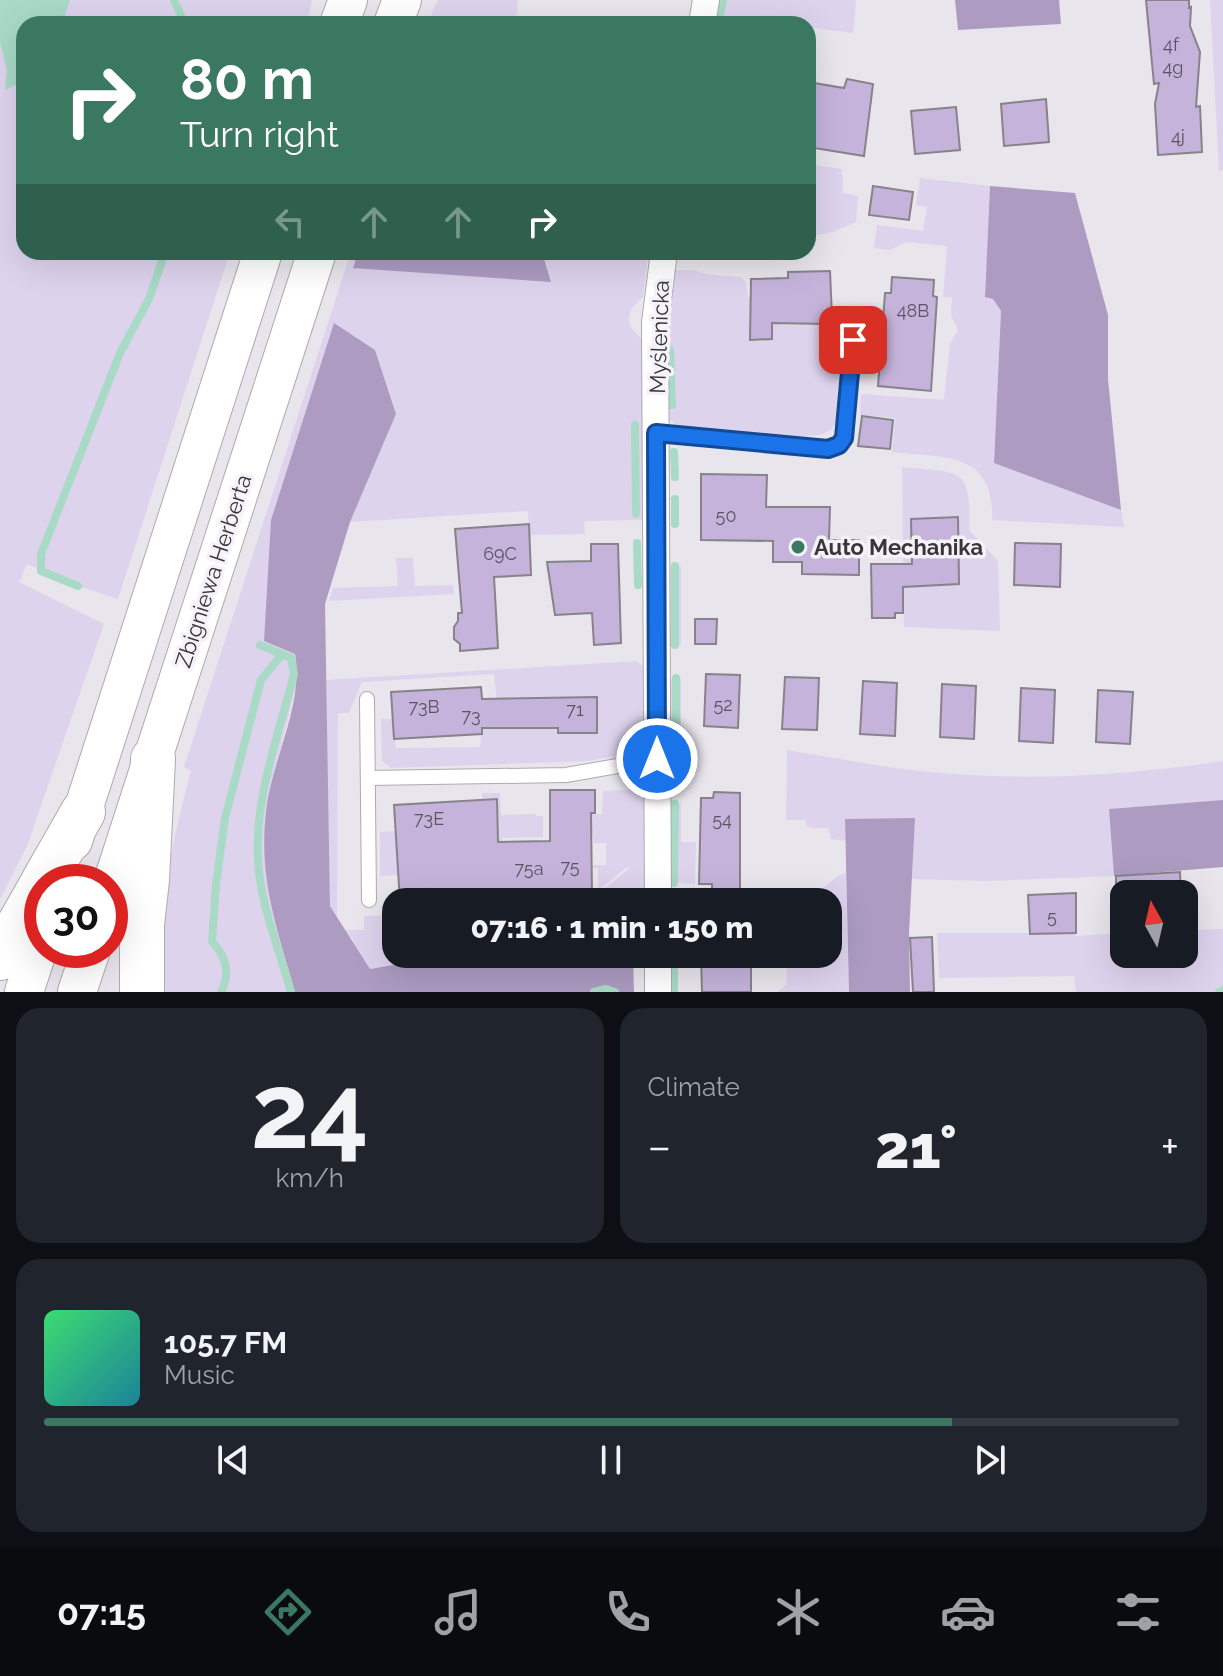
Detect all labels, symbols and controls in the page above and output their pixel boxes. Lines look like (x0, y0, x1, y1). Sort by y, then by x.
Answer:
house number: 4f (1163, 34, 1180, 55)
text: 80 m (180, 46, 314, 112)
icon: right (48, 48, 152, 152)
house number: 4g (1163, 57, 1183, 78)
text: Turn right (180, 113, 339, 155)
house number: 4j (1171, 126, 1185, 147)
icon: left (268, 200, 312, 244)
icon: ahead (352, 200, 396, 244)
icon: ahead (436, 200, 480, 244)
icon: right (520, 200, 564, 244)
street label: Myślenicka (644, 280, 674, 394)
house number: 48B (897, 300, 929, 321)
pin (819, 306, 887, 374)
icon: arrive (831, 318, 875, 362)
street label: Zbigniewa Herberta (170, 471, 256, 671)
house number: 50 (716, 505, 736, 526)
place label: Auto Mechanika (814, 534, 983, 560)
marker: Auto Mechanika (789, 538, 807, 556)
house number: 69C (483, 543, 517, 564)
house number: 52 (713, 694, 733, 715)
house number: 73B (408, 696, 440, 717)
house number: 71 (566, 699, 584, 720)
house number: 73 (461, 705, 481, 726)
position arrow (615, 717, 699, 801)
house number: 73E (414, 808, 444, 829)
house number: 54 (712, 809, 732, 830)
house number: 75 (560, 856, 580, 877)
house number: 75a (515, 858, 543, 879)
speed limit sign: 30 (24, 864, 128, 968)
north arrow (1110, 880, 1198, 968)
map controls (1110, 880, 1198, 968)
house number: 5 (1047, 906, 1057, 927)
text: 07:16 · 1 min · 150 m (471, 910, 753, 945)
text: 24 (251, 1050, 369, 1172)
text: Climate (648, 1072, 740, 1102)
text: 21° (875, 1112, 957, 1182)
text: − (648, 1121, 671, 1172)
text: + (1161, 1121, 1179, 1172)
text: km/h (275, 1163, 344, 1193)
text: 105.7 FM (164, 1325, 287, 1360)
text: Music (164, 1360, 235, 1390)
icon: previous (211, 1438, 255, 1482)
icon: pause (589, 1438, 633, 1482)
icon: next (968, 1438, 1012, 1482)
icon: directions (260, 1584, 316, 1640)
icon: music (430, 1584, 486, 1640)
icon: phone (600, 1584, 656, 1640)
icon: climate (770, 1584, 826, 1640)
icon: car (940, 1584, 996, 1640)
icon: filters (1110, 1584, 1166, 1640)
text: 07:15 (57, 1591, 146, 1633)

